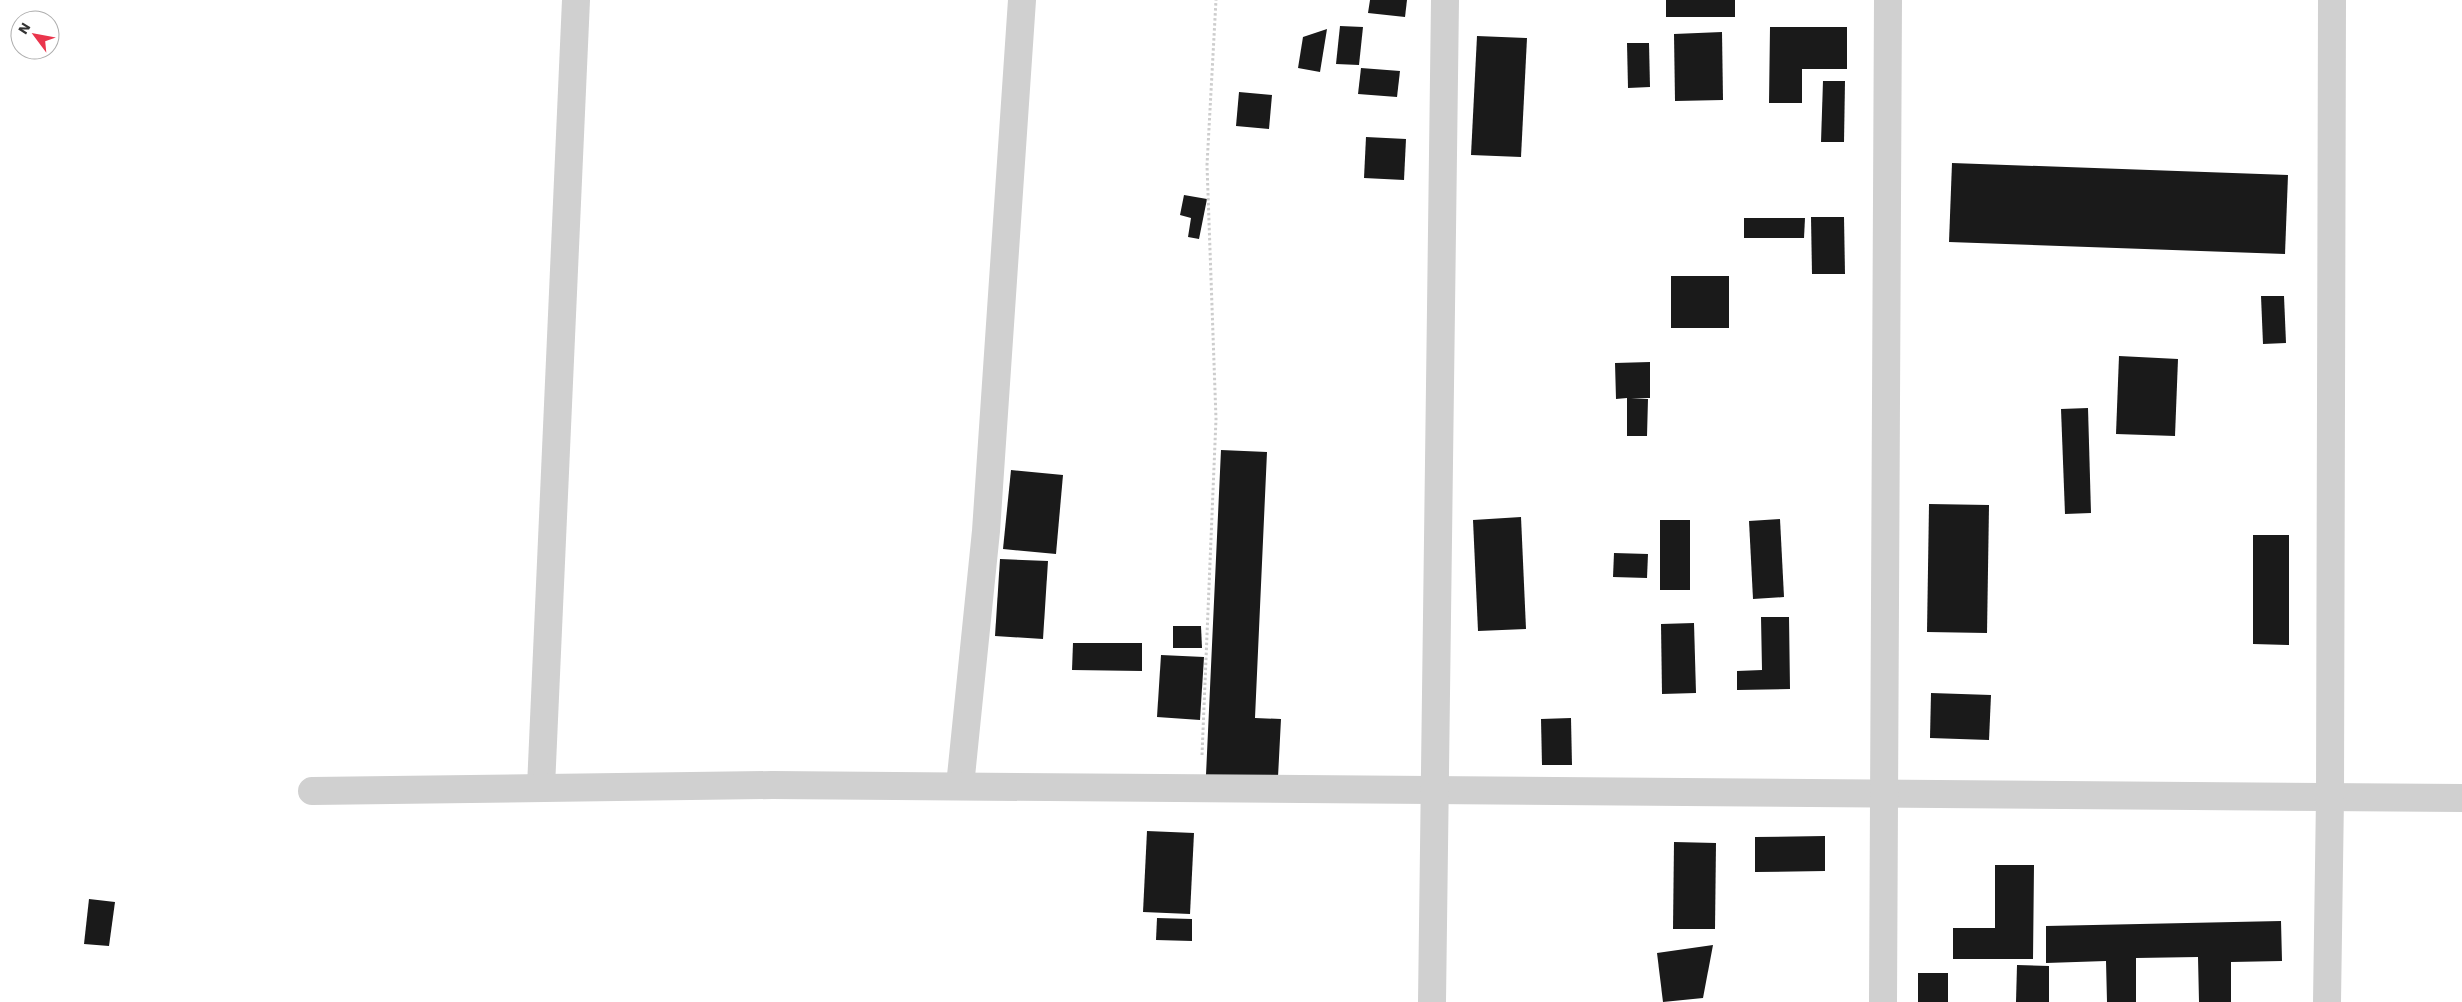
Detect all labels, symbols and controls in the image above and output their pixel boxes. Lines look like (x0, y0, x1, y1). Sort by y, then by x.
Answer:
north arrow (10, 10, 60, 60)
text: N (14, 19, 34, 37)

